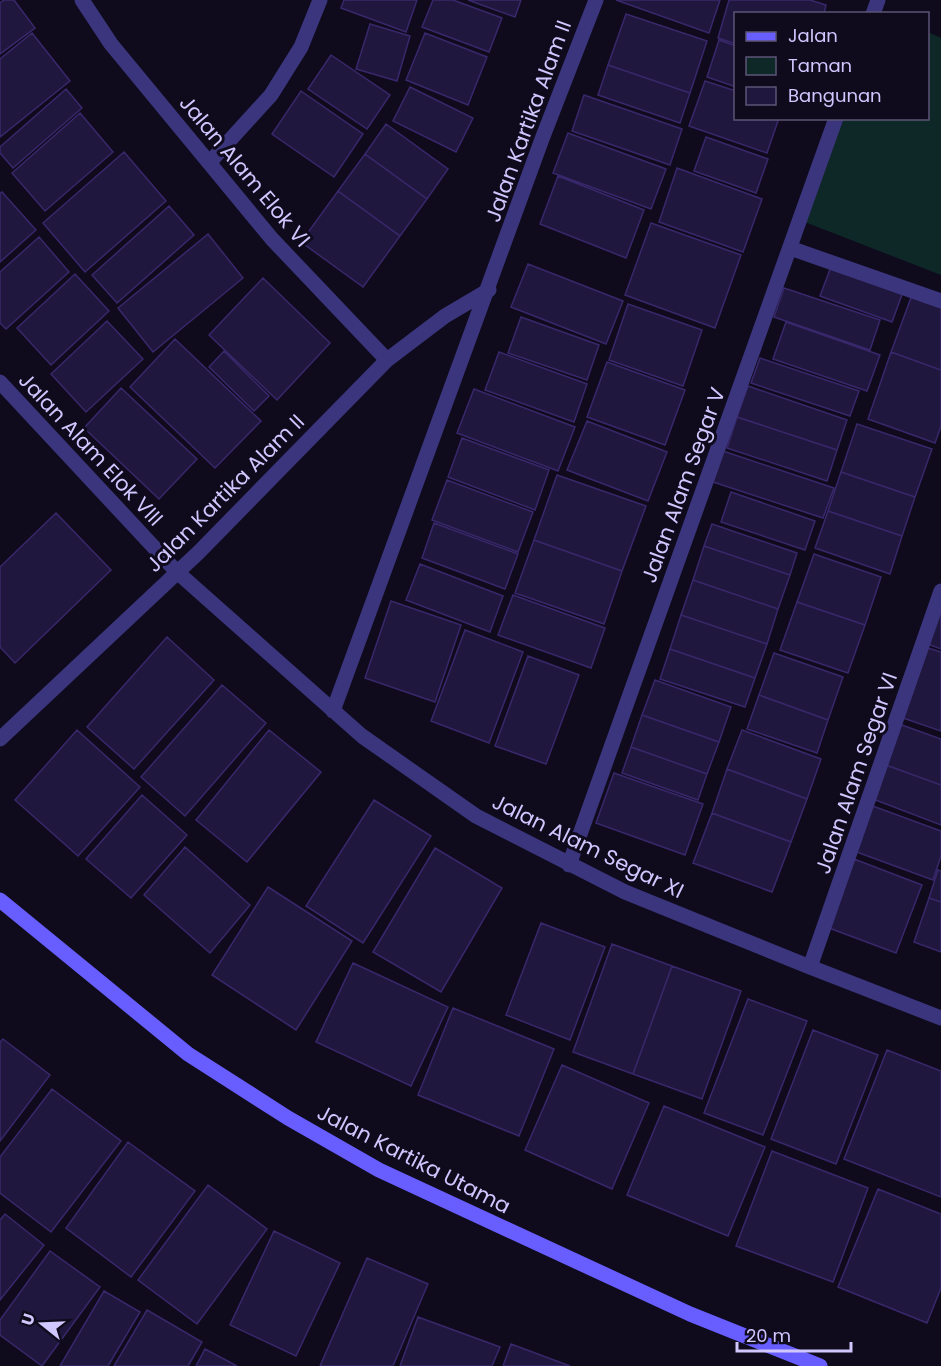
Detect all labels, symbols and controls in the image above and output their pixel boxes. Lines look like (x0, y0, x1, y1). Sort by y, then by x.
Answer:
legend (734, 12, 929, 120)
street label: Jalan Kartika Alam II (478, 16, 578, 226)
text: Jalan (788, 23, 838, 48)
text: Taman (788, 53, 852, 78)
text: Bangunan (788, 83, 882, 108)
street label: Jalan Alam Elok VI (173, 89, 317, 253)
street label: Jalan Alam Elok VIII (12, 366, 170, 532)
street label: Jalan Alam Segar V (634, 383, 732, 587)
street label: Jalan Kartika Alam II (139, 407, 311, 579)
street label: Jalan Alam Segar VI (808, 669, 904, 877)
street label: Jalan Alam Segar XI (487, 787, 689, 905)
street label: Jalan Kartika Utama (312, 1098, 516, 1220)
north arrow (12, 1294, 72, 1354)
text: U (16, 1311, 41, 1328)
scale bar (737, 1315, 851, 1353)
text: 20 m (746, 1323, 791, 1348)

